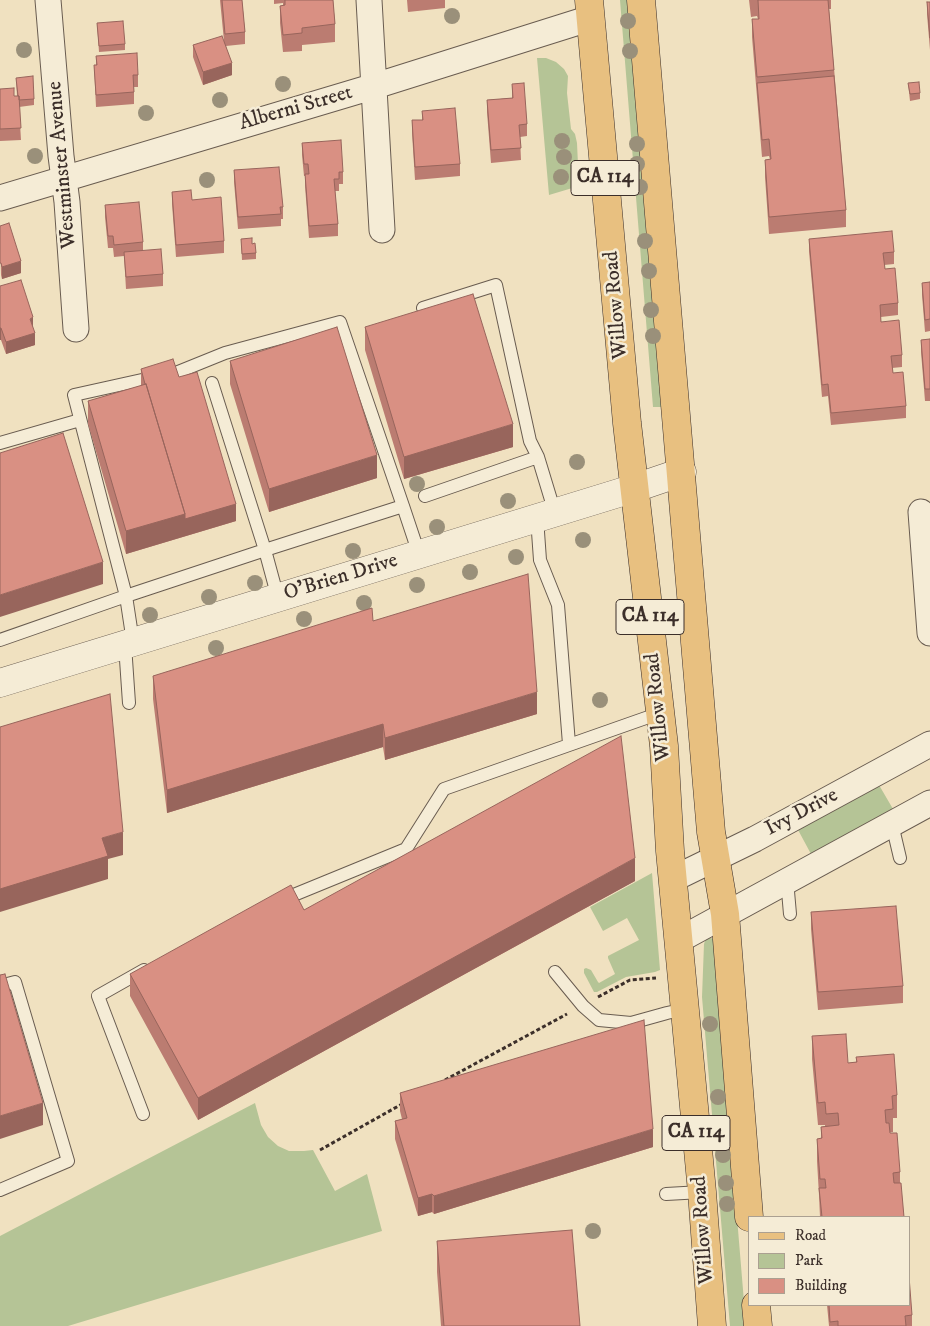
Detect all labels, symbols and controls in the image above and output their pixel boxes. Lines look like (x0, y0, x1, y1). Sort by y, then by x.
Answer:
street label: Westminster Avenue (43, 80, 83, 250)
street label: Alberni Street (236, 81, 356, 137)
road number: CA 114 (571, 160, 639, 196)
street label: Willow Road (600, 250, 634, 360)
street label: O'Brien Drive (281, 549, 401, 607)
road number: CA 114 (616, 600, 684, 634)
street label: Willow Road (641, 652, 677, 762)
street label: Ivy Drive (761, 783, 843, 843)
road number: CA 114 (662, 1116, 730, 1150)
street label: Willow Road (688, 1175, 720, 1285)
legend (748, 1216, 910, 1306)
text: Road (795, 1226, 826, 1245)
text: Park (795, 1251, 823, 1270)
text: Building (795, 1276, 847, 1295)

